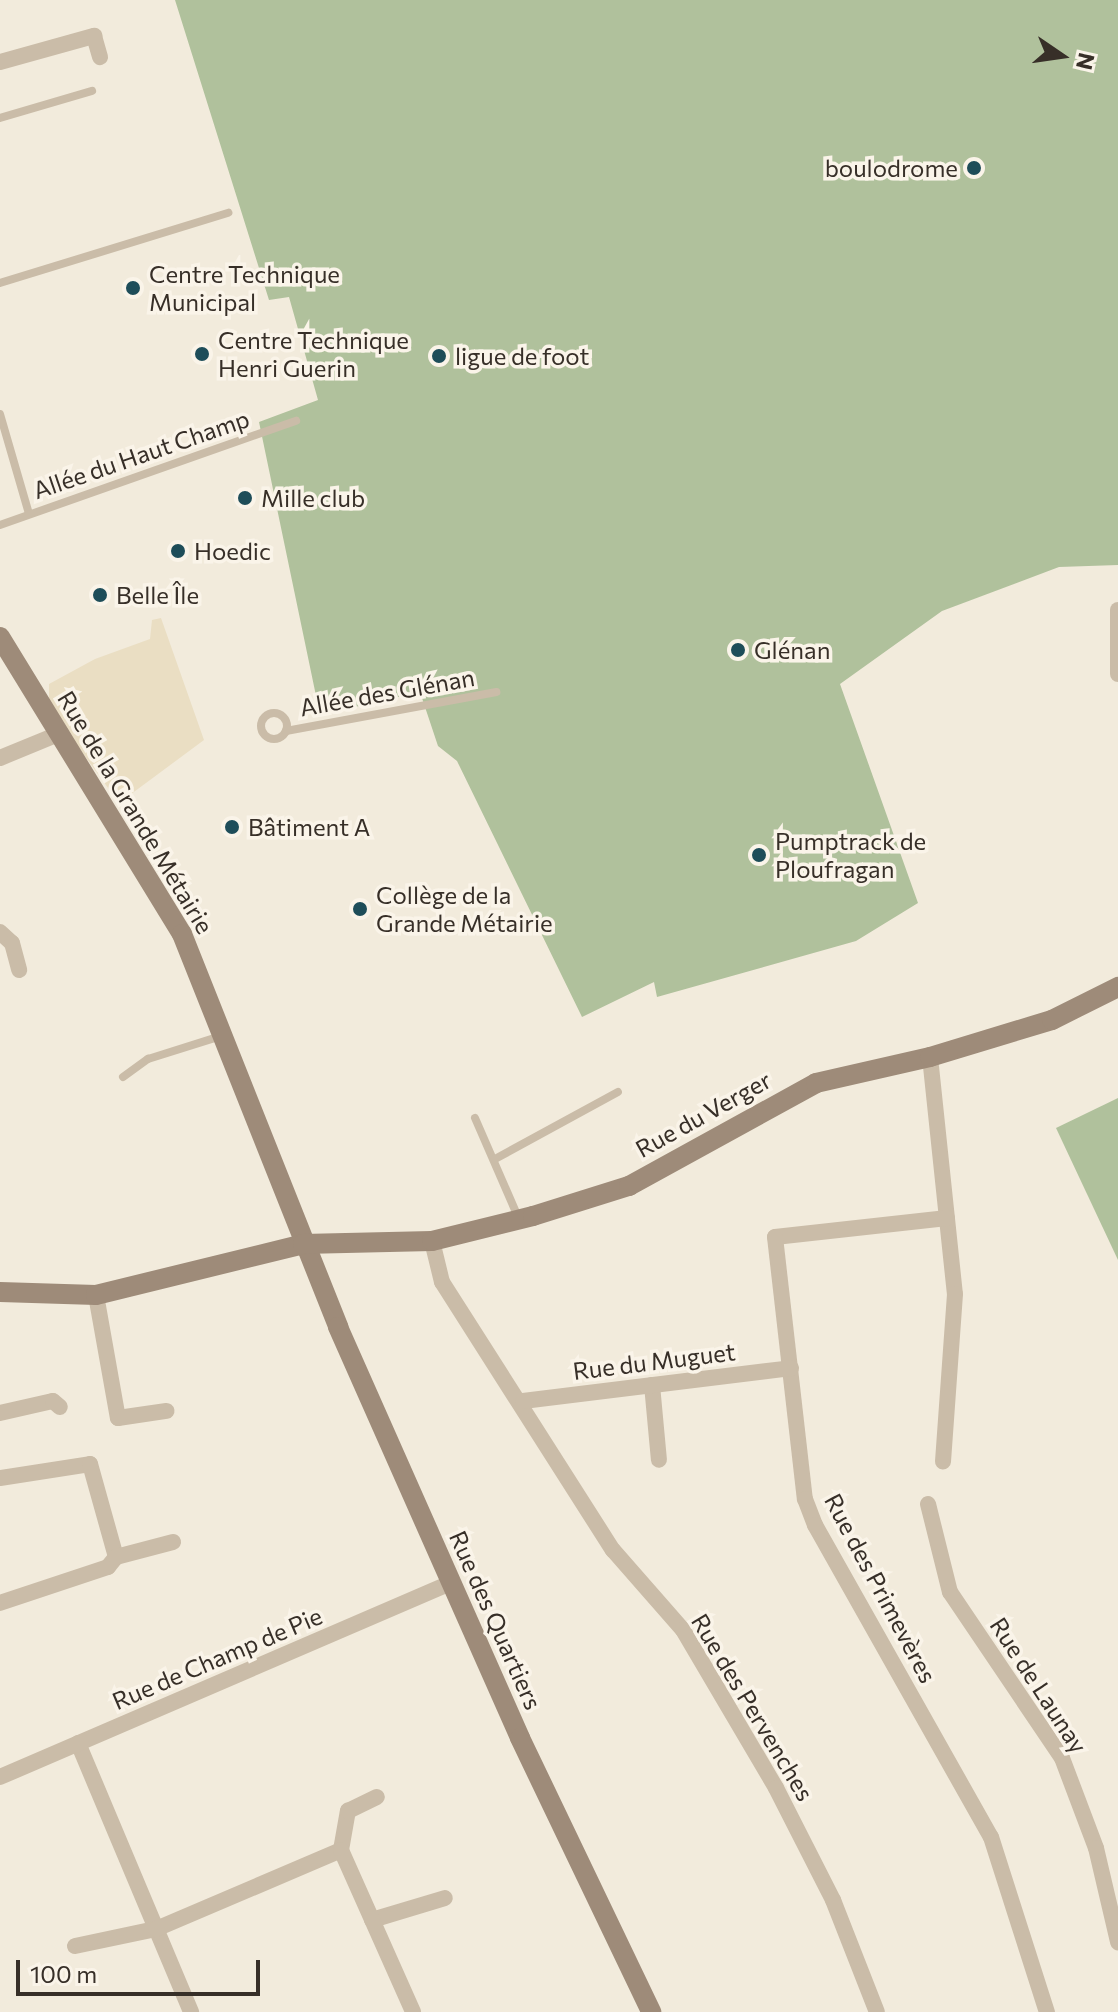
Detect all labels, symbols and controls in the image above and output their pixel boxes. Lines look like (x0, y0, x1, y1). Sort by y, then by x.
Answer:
north arrow (1022, 16, 1102, 96)
text: N (1071, 50, 1101, 73)
place label: boulodrome (825, 154, 958, 182)
marker: boulodrome (965, 159, 983, 177)
place label: Centre Technique Municipal (149, 260, 340, 316)
marker: Centre Technique Municipal (124, 279, 142, 297)
place label: Centre Technique Henri Guerin (218, 326, 409, 382)
place label: ligue de foot (455, 342, 589, 370)
marker: Centre Technique Henri Guerin (193, 345, 211, 363)
marker: ligue de foot (430, 347, 448, 365)
street label: Allée du Haut Champ (29, 403, 253, 505)
place label: Mille club (261, 484, 365, 512)
marker: Mille club (236, 489, 254, 507)
place label: Hoedic (194, 537, 271, 565)
marker: Hoedic (169, 542, 187, 560)
place label: Belle Île (116, 581, 199, 609)
marker: Belle Île (91, 586, 109, 604)
place label: Glénan (754, 636, 830, 664)
marker: Glénan (729, 641, 747, 659)
street label: Allée des Glénan (297, 662, 477, 722)
street label: Rue de la Grande Métairie (52, 686, 220, 938)
place label: Bâtiment A (248, 813, 370, 841)
marker: Bâtiment A (223, 818, 241, 836)
place label: Pumptrack de Ploufragan (775, 827, 926, 883)
marker: Pumptrack de Ploufragan (750, 846, 768, 864)
place label: Collège de la Grande Métairie (376, 881, 553, 937)
marker: Collège de la Grande Métairie (351, 900, 369, 918)
street label: Rue du Verger (630, 1065, 776, 1163)
street label: Rue du Muguet (571, 1337, 737, 1385)
street label: Rue des Primevères (819, 1489, 943, 1687)
street label: Rue des Quartiers (444, 1526, 548, 1714)
street label: Rue de Champ de Pie (108, 1601, 326, 1715)
street label: Rue des Pervenches (686, 1608, 820, 1806)
street label: Rue de Launay (984, 1612, 1094, 1758)
scale bar (20, 1944, 264, 1994)
text: 100 m (30, 1959, 97, 1988)

